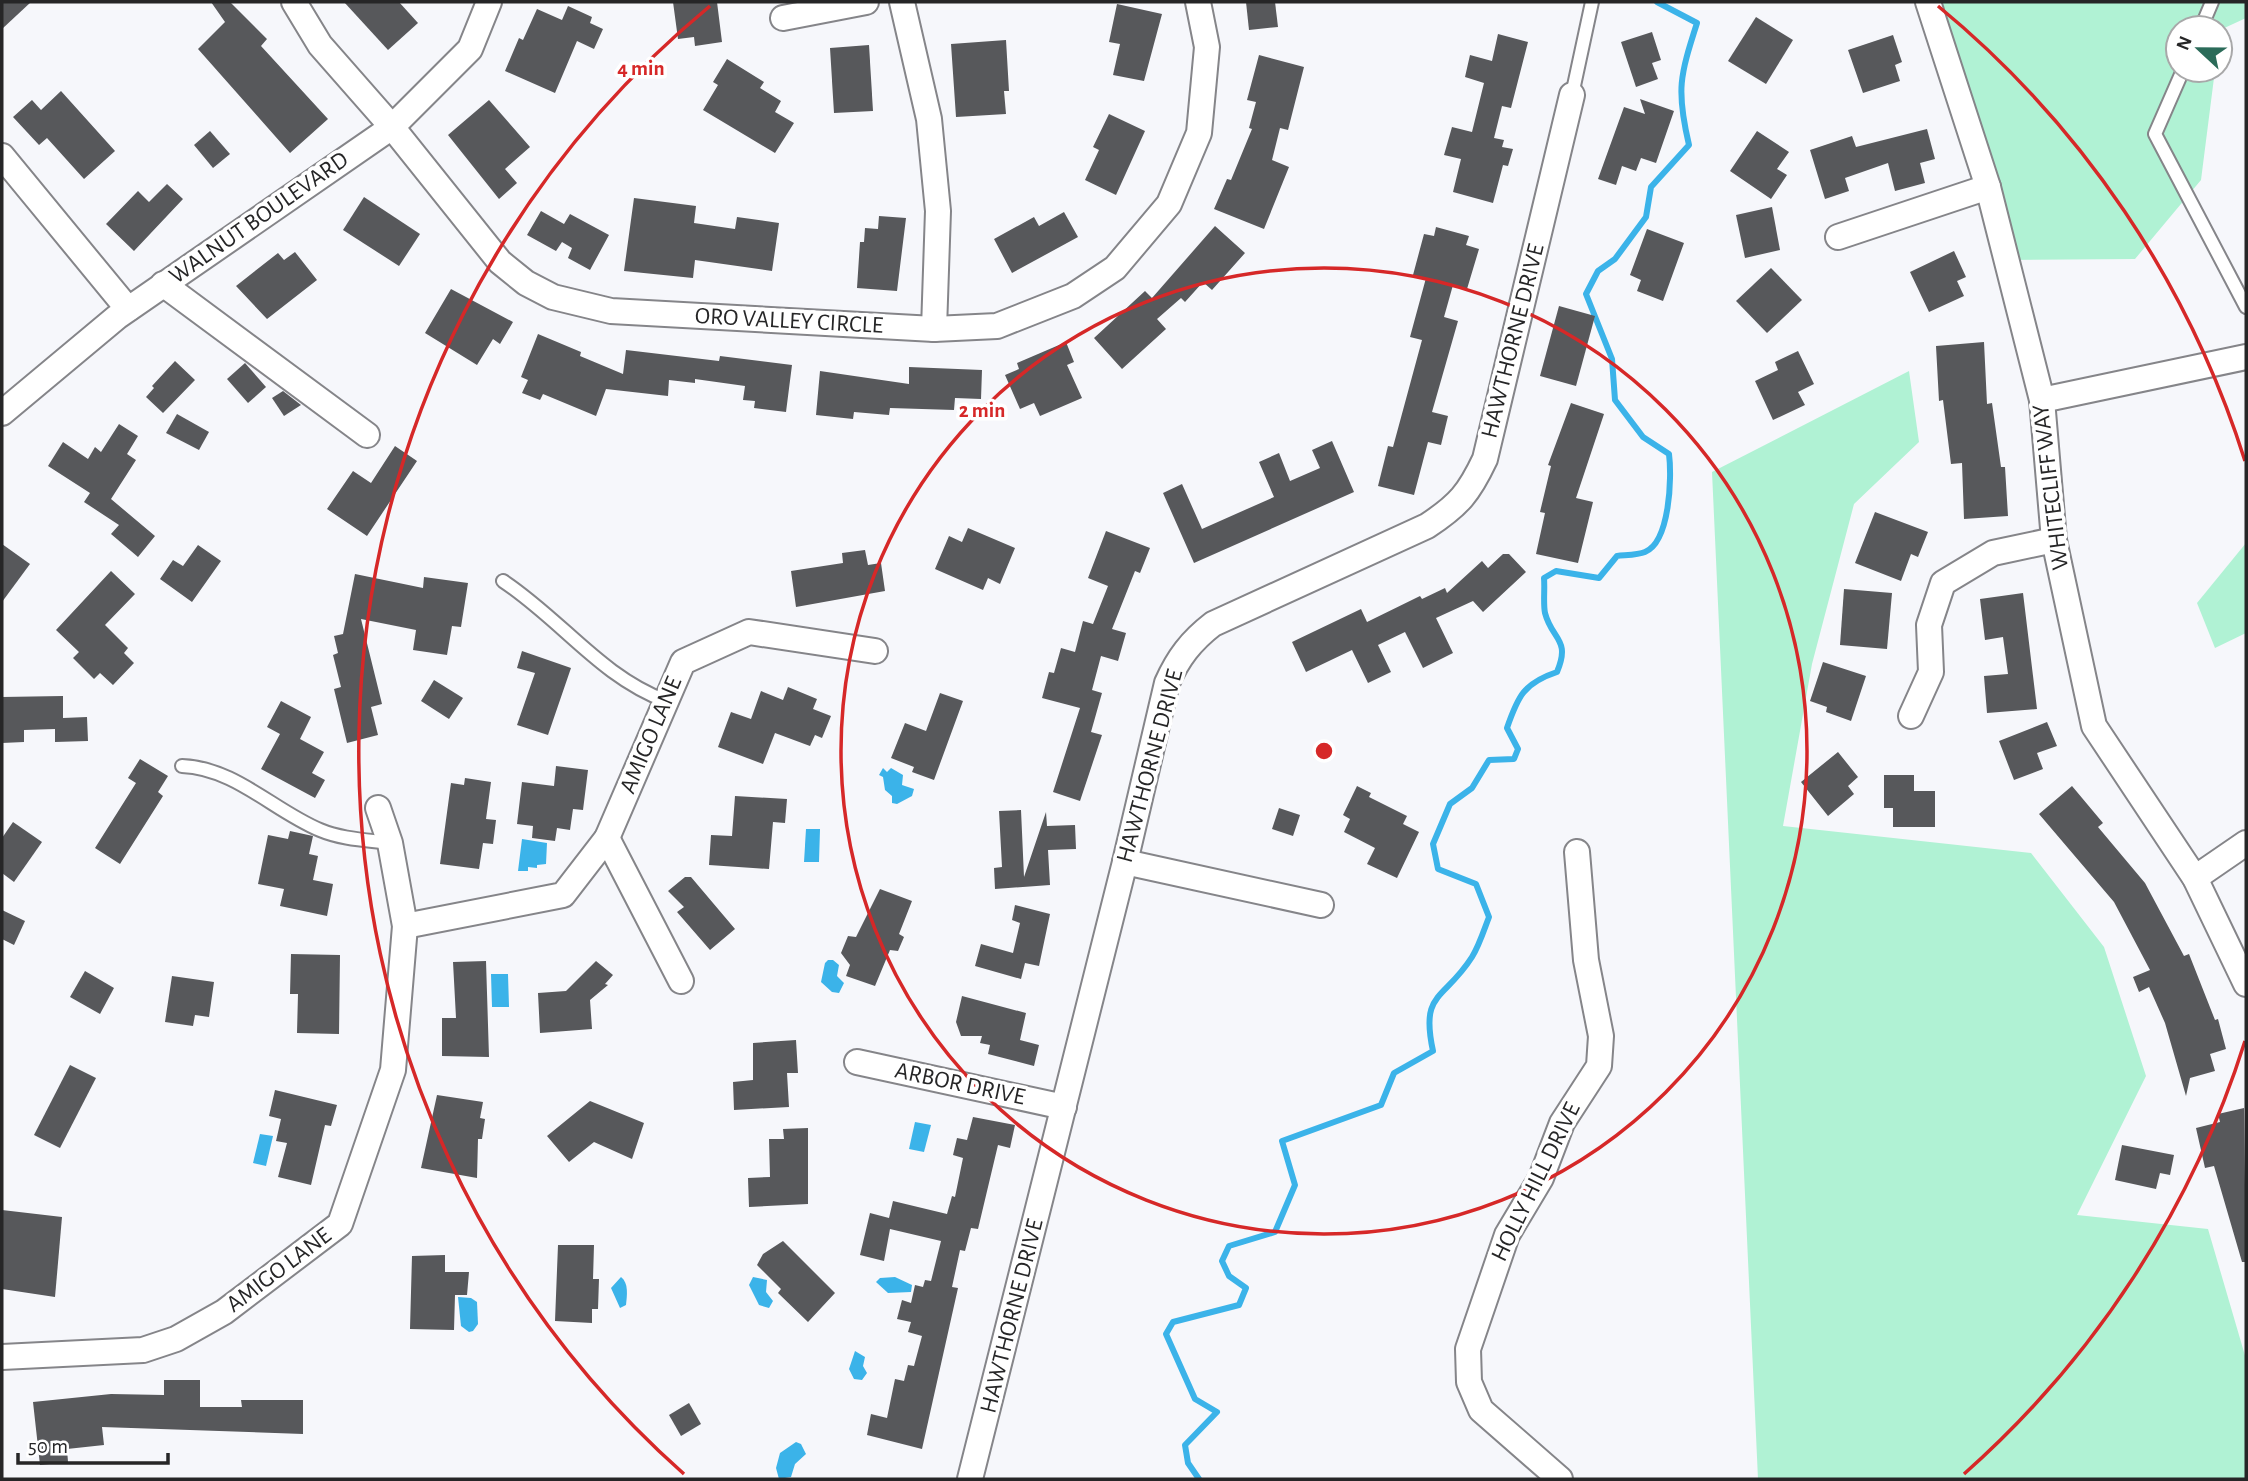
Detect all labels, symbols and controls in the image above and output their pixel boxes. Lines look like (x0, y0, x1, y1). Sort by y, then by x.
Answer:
north arrow (2164, 14, 2234, 84)
text: N (2173, 34, 2196, 53)
text: 4 min (617, 58, 665, 79)
street label: WALNUT BOULEVARD (165, 147, 353, 289)
street label: HAWTHORNE DRIVE (1477, 241, 1549, 441)
street label: ORO VALLEY CIRCLE (694, 304, 884, 338)
text: 2 min (959, 400, 1005, 421)
street label: WHITECLIFF WAY (2029, 402, 2073, 571)
street label: HAWTHORNE DRIVE (1113, 666, 1188, 865)
street label: AMIGO LANE (616, 673, 686, 797)
centre of rings (1312, 739, 1336, 763)
street label: ARBOR DRIVE (893, 1058, 1028, 1110)
street label: HOLLY HILL DRIVE (1487, 1098, 1585, 1265)
street label: HAWTHORNE DRIVE (976, 1216, 1048, 1416)
street label: AMIGO LANE (222, 1223, 336, 1317)
scale bar (18, 1422, 168, 1466)
text: 50 m (28, 1436, 68, 1457)

